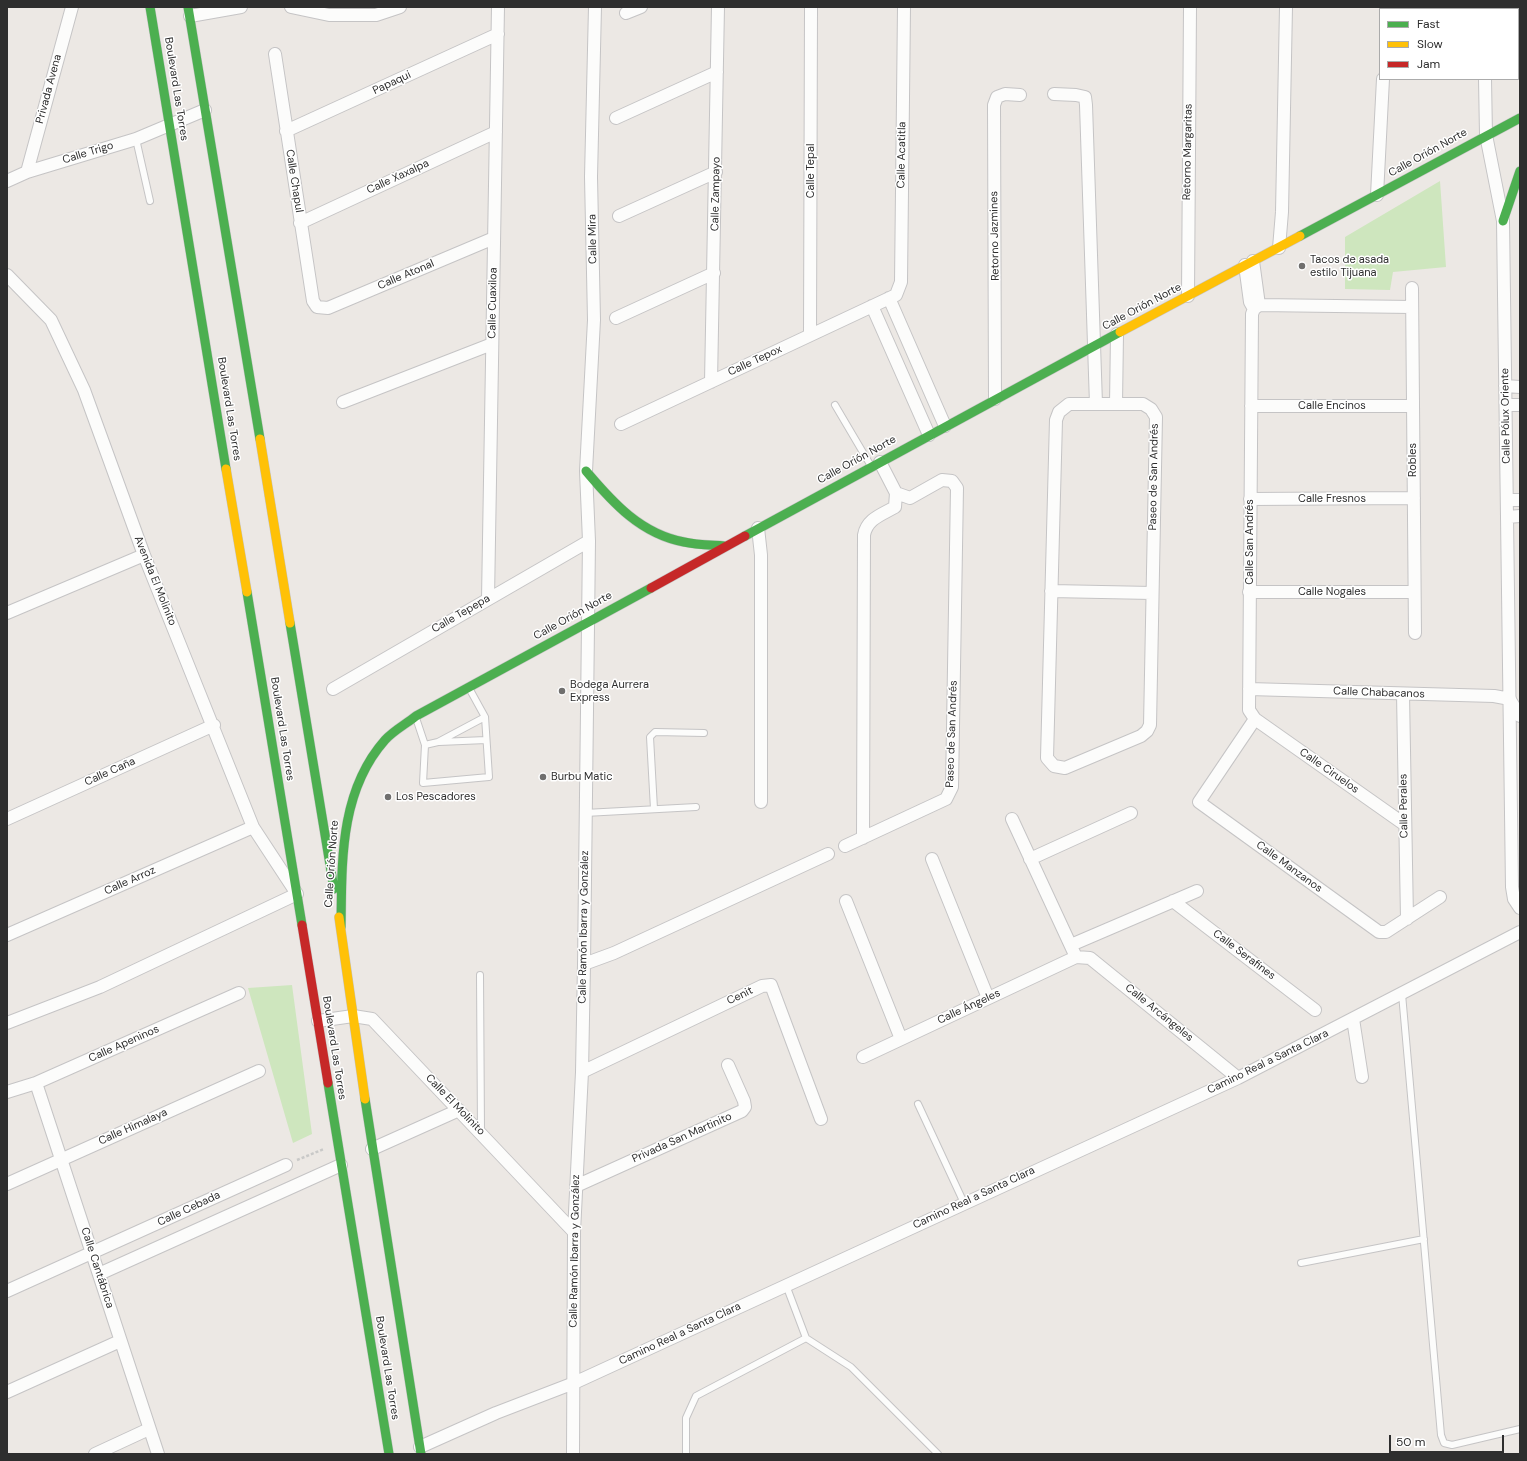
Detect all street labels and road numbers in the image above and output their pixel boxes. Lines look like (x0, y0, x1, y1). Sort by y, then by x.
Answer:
street label: Boulevard Las Torres (161, 36, 191, 142)
street label: Privada Avena (33, 53, 65, 125)
street label: Papaqui (371, 68, 413, 98)
street label: Retorno Margaritas (1181, 104, 1195, 200)
street label: Calle Acatitla (895, 121, 909, 189)
street label: Calle Orión Norte (1387, 126, 1469, 180)
street label: Calle Trigo (61, 139, 115, 167)
street label: Calle Tepal (804, 144, 818, 198)
street label: Calle Chapul (282, 148, 306, 214)
street label: Calle Xaxalpa (365, 157, 431, 197)
street label: Calle Zampayo (709, 157, 723, 231)
street label: Retorno Jazmines (988, 191, 1002, 281)
street label: Calle Mira (586, 214, 600, 264)
street label: Calle Atonal (376, 257, 436, 293)
street label: Calle Cuaxiloa (486, 267, 500, 339)
street label: Calle Orión Norte (1100, 281, 1184, 333)
street label: Calle Tepox (726, 343, 784, 379)
street label: Boulevard Las Torres (214, 356, 244, 462)
street label: Calle Pólux Oriente (1499, 368, 1513, 464)
street label: Calle Encinos (1298, 399, 1366, 413)
street label: Paseo de San Andrés (1146, 423, 1162, 531)
street label: Calle Orión Norte (816, 433, 898, 487)
street label: Robles (1406, 443, 1420, 477)
street label: Calle Fresnos (1298, 492, 1366, 506)
street label: Calle San Andrés (1243, 499, 1257, 585)
street label: Avenida El Molinito (131, 534, 179, 628)
street label: Calle Nogales (1298, 585, 1366, 599)
street label: Calle Orión Norte (532, 589, 614, 643)
street label: Calle Tepepa (429, 592, 493, 636)
street label: Boulevard Las Torres (267, 676, 297, 782)
street label: Paseo de San Andrés (944, 680, 960, 788)
street label: Calle Chabacanos (1333, 685, 1425, 701)
street label: Calle Ciruelos (1297, 746, 1361, 796)
street label: Calle Caña (83, 755, 137, 789)
street label: Calle Perales (1397, 774, 1411, 838)
street label: Calle Orión Norte (322, 820, 342, 908)
street label: Calle Manzanos (1253, 838, 1325, 896)
street label: Calle Ramón Ibarra y González (576, 850, 592, 1004)
street label: Calle Arroz (102, 864, 158, 898)
street label: Calle Serafines (1210, 927, 1278, 983)
street label: Calle Arcángeles (1122, 981, 1196, 1045)
street label: Cenit (725, 984, 755, 1008)
street label: Calle Ángeles (935, 987, 1003, 1027)
street label: Boulevard Las Torres (319, 995, 349, 1101)
street label: Calle Apeninos (87, 1023, 161, 1065)
street label: Camino Real a Santa Clara (1205, 1027, 1331, 1097)
street label: Calle El Molinito (422, 1072, 488, 1138)
street label: Calle Himalaya (97, 1106, 169, 1148)
street label: Privada San Martinito (630, 1110, 734, 1166)
street label: Camino Real a Santa Clara (911, 1164, 1037, 1232)
street label: Calle Ramón Ibarra y González (567, 1174, 583, 1328)
street label: Calle Cebada (155, 1189, 223, 1229)
street label: Calle Cantábrica (78, 1226, 116, 1310)
street label: Camino Real a Santa Clara (617, 1300, 743, 1368)
street label: Boulevard Las Torres (372, 1315, 402, 1421)

